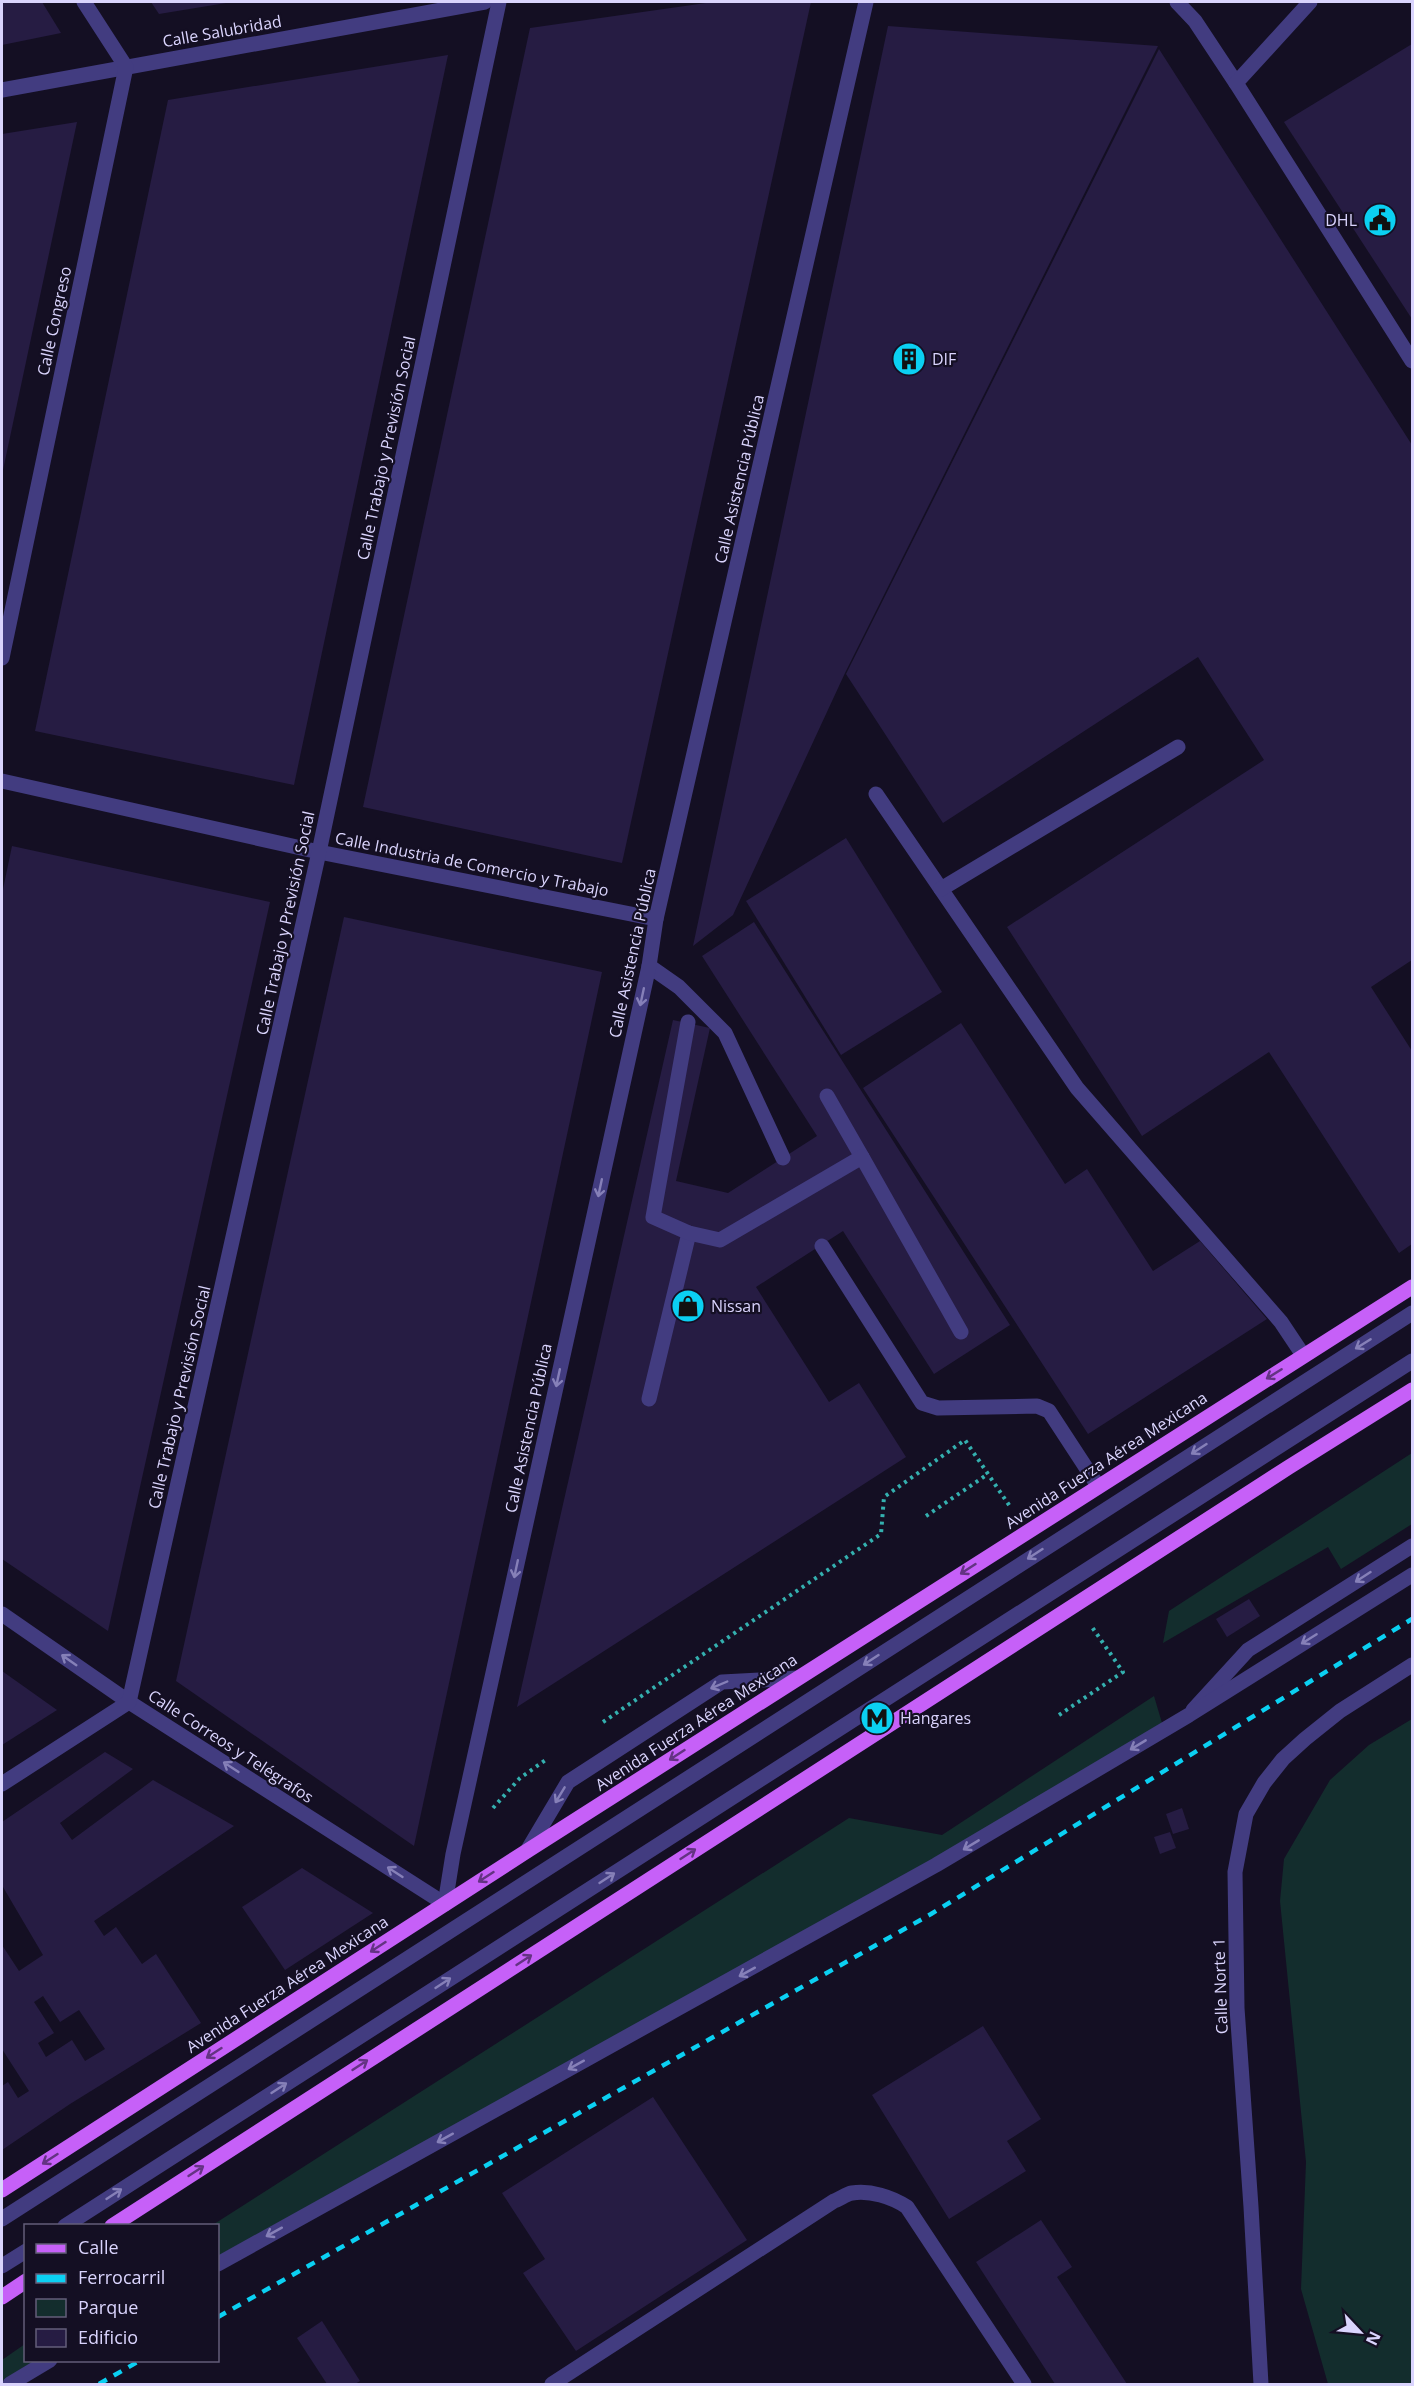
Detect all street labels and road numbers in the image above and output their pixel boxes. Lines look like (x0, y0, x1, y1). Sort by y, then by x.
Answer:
street label: Calle Salubridad (161, 10, 283, 52)
street label: Calle Congreso (32, 264, 76, 378)
street label: Calle Trabajo y Previsión Social (351, 334, 421, 562)
street label: Calle Asistencia Pública (709, 392, 769, 566)
street label: Calle Trabajo y Previsión Social (250, 809, 320, 1037)
street label: Calle Industria de Comercio y Trabajo (333, 827, 611, 901)
street label: Calle Asistencia Pública (603, 866, 661, 1040)
street label: Calle Trabajo y Previsión Social (143, 1283, 215, 1511)
street label: Calle Asistencia Pública (499, 1341, 557, 1515)
street label: Avenida Fuerza Aérea Mexicana (1001, 1386, 1211, 1534)
street label: Avenida Fuerza Aérea Mexicana (591, 1648, 801, 1796)
street label: Calle Correos y Telégrafos (144, 1684, 318, 1808)
street label: Avenida Fuerza Aérea Mexicana (182, 1910, 392, 2058)
street label: Calle Norte 1 (1207, 1937, 1233, 2035)

